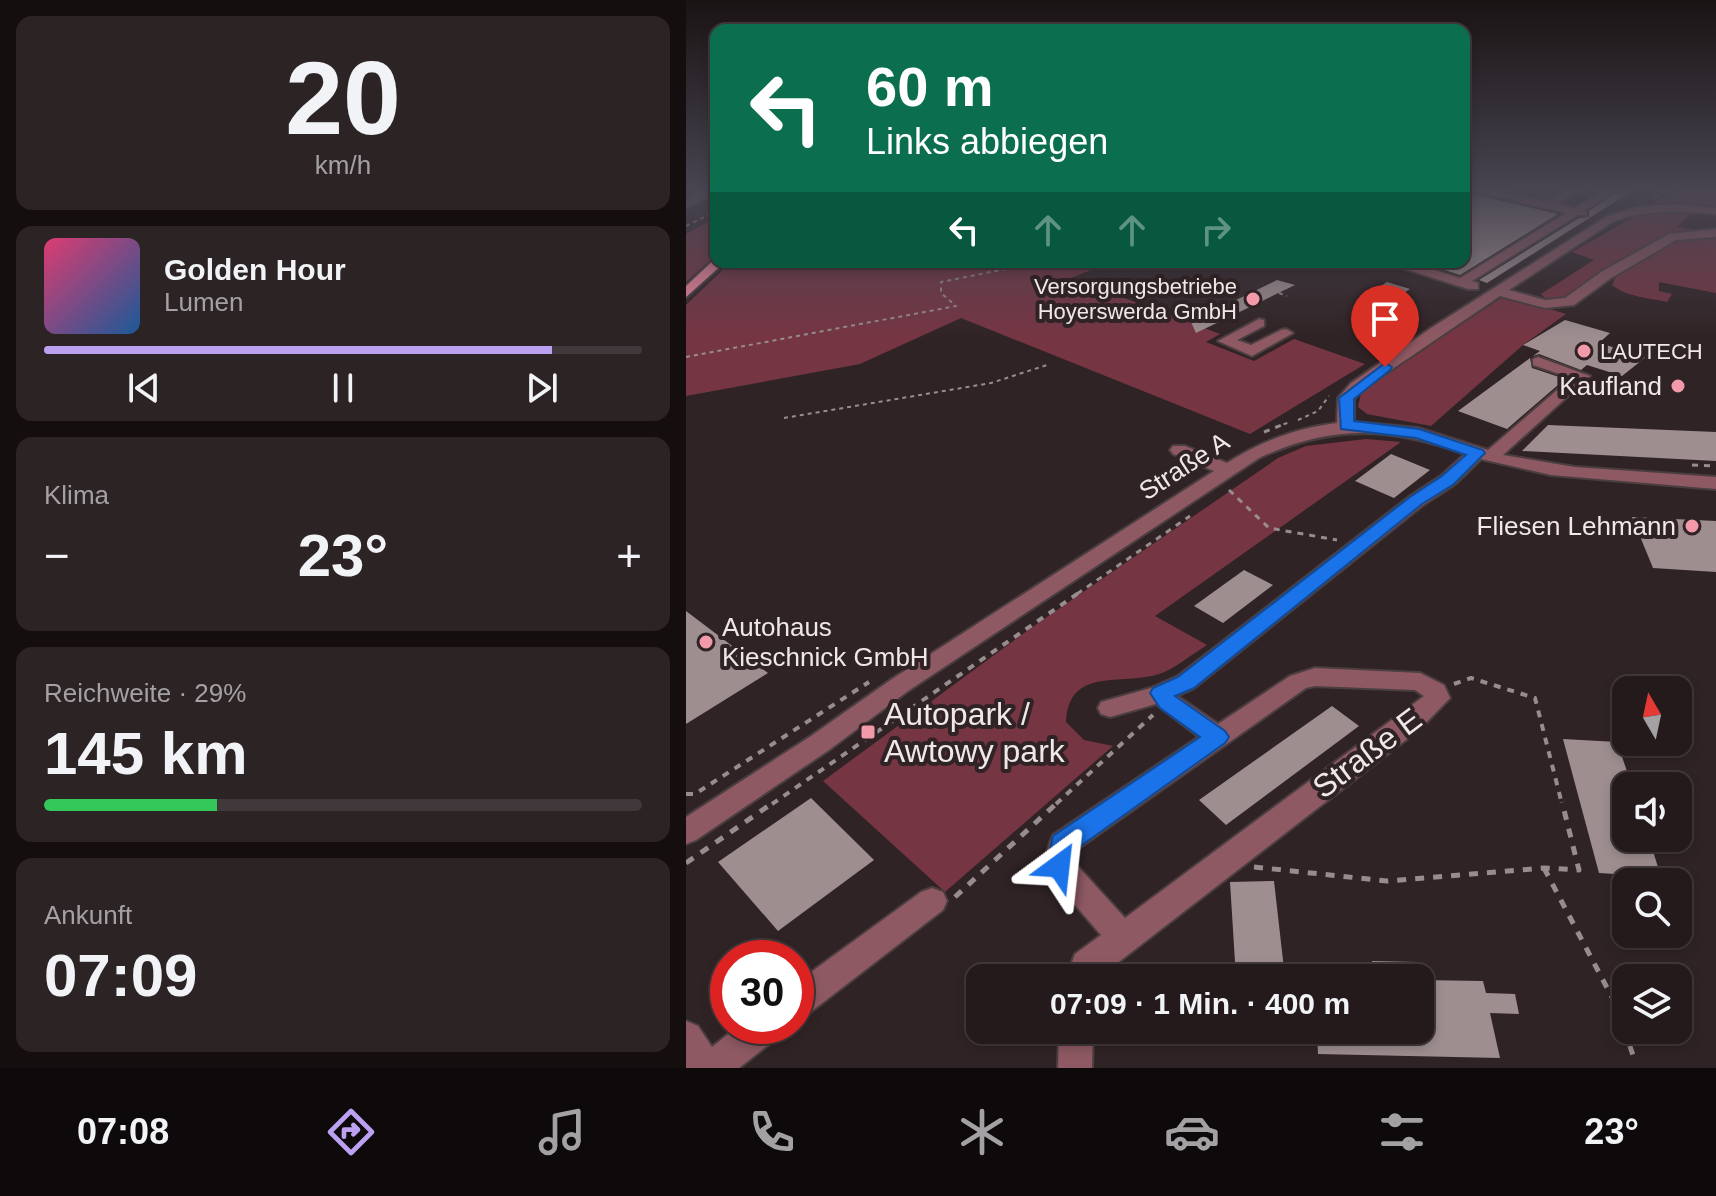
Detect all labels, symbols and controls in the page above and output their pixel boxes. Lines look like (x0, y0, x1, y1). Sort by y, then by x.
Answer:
text: 20 (285, 40, 401, 156)
text: 60 m (866, 55, 994, 118)
icon: left (734, 56, 838, 160)
text: Links abbiegen (866, 121, 1108, 162)
text: km/h (315, 150, 371, 180)
icon: left (942, 208, 986, 252)
icon: ahead (1026, 208, 1070, 252)
icon: ahead (1110, 208, 1154, 252)
icon: right (1194, 208, 1238, 252)
text: Golden Hour (164, 253, 346, 286)
place label: Versorgungsbetriebe Hoyerswerda GmbH (1034, 274, 1237, 324)
pin (1351, 285, 1419, 367)
text: Lumen (164, 287, 244, 317)
marker: Versorgungsbetriebe Hoyerswerda GmbH (1244, 290, 1262, 308)
icon: arrive (1363, 297, 1407, 341)
place label: LAUTECH (1600, 339, 1703, 364)
marker: LAUTECH (1575, 342, 1593, 360)
icon: previous (122, 366, 166, 410)
icon: pause (321, 366, 365, 410)
icon: next (520, 366, 564, 410)
place label: Kaufland (1559, 371, 1662, 401)
marker: Kaufland (1669, 377, 1687, 395)
street label: Straße A (1133, 426, 1235, 506)
text: Klima (44, 480, 109, 510)
place label: Fliesen Lehmann (1477, 511, 1676, 541)
marker: Fliesen Lehmann (1683, 517, 1701, 535)
text: 23° (298, 522, 388, 589)
text: − (44, 531, 70, 580)
text: + (616, 531, 642, 580)
place label: Autohaus Kieschnick GmbH (722, 612, 929, 672)
marker: Autohaus Kieschnick GmbH (697, 633, 715, 651)
north arrow (1612, 676, 1692, 756)
map controls (1612, 676, 1692, 1044)
text: Reichweite · 29% (44, 678, 246, 708)
place label: Autopark / Awtowy park (884, 696, 1066, 769)
street label: Straße E (1306, 701, 1428, 805)
text: 145 km (44, 720, 248, 787)
marker: Autopark / Awtowy park (859, 723, 877, 741)
button: sound (1612, 772, 1692, 852)
position arrow (1017, 824, 1101, 908)
button: search (1612, 868, 1692, 948)
text: Ankunft (44, 900, 132, 930)
speed limit sign: 30 (710, 940, 814, 1044)
text: 07:09 (44, 942, 197, 1009)
button: layers (1612, 964, 1692, 1044)
text: 07:09 · 1 Min. · 400 m (1050, 987, 1350, 1020)
icon: directions (323, 1104, 379, 1160)
icon: music (534, 1104, 590, 1160)
icon: phone (744, 1104, 800, 1160)
icon: climate (954, 1104, 1010, 1160)
icon: car (1164, 1104, 1220, 1160)
icon: filters (1374, 1104, 1430, 1160)
text: 07:08 (77, 1111, 169, 1152)
text: 23° (1584, 1111, 1639, 1152)

